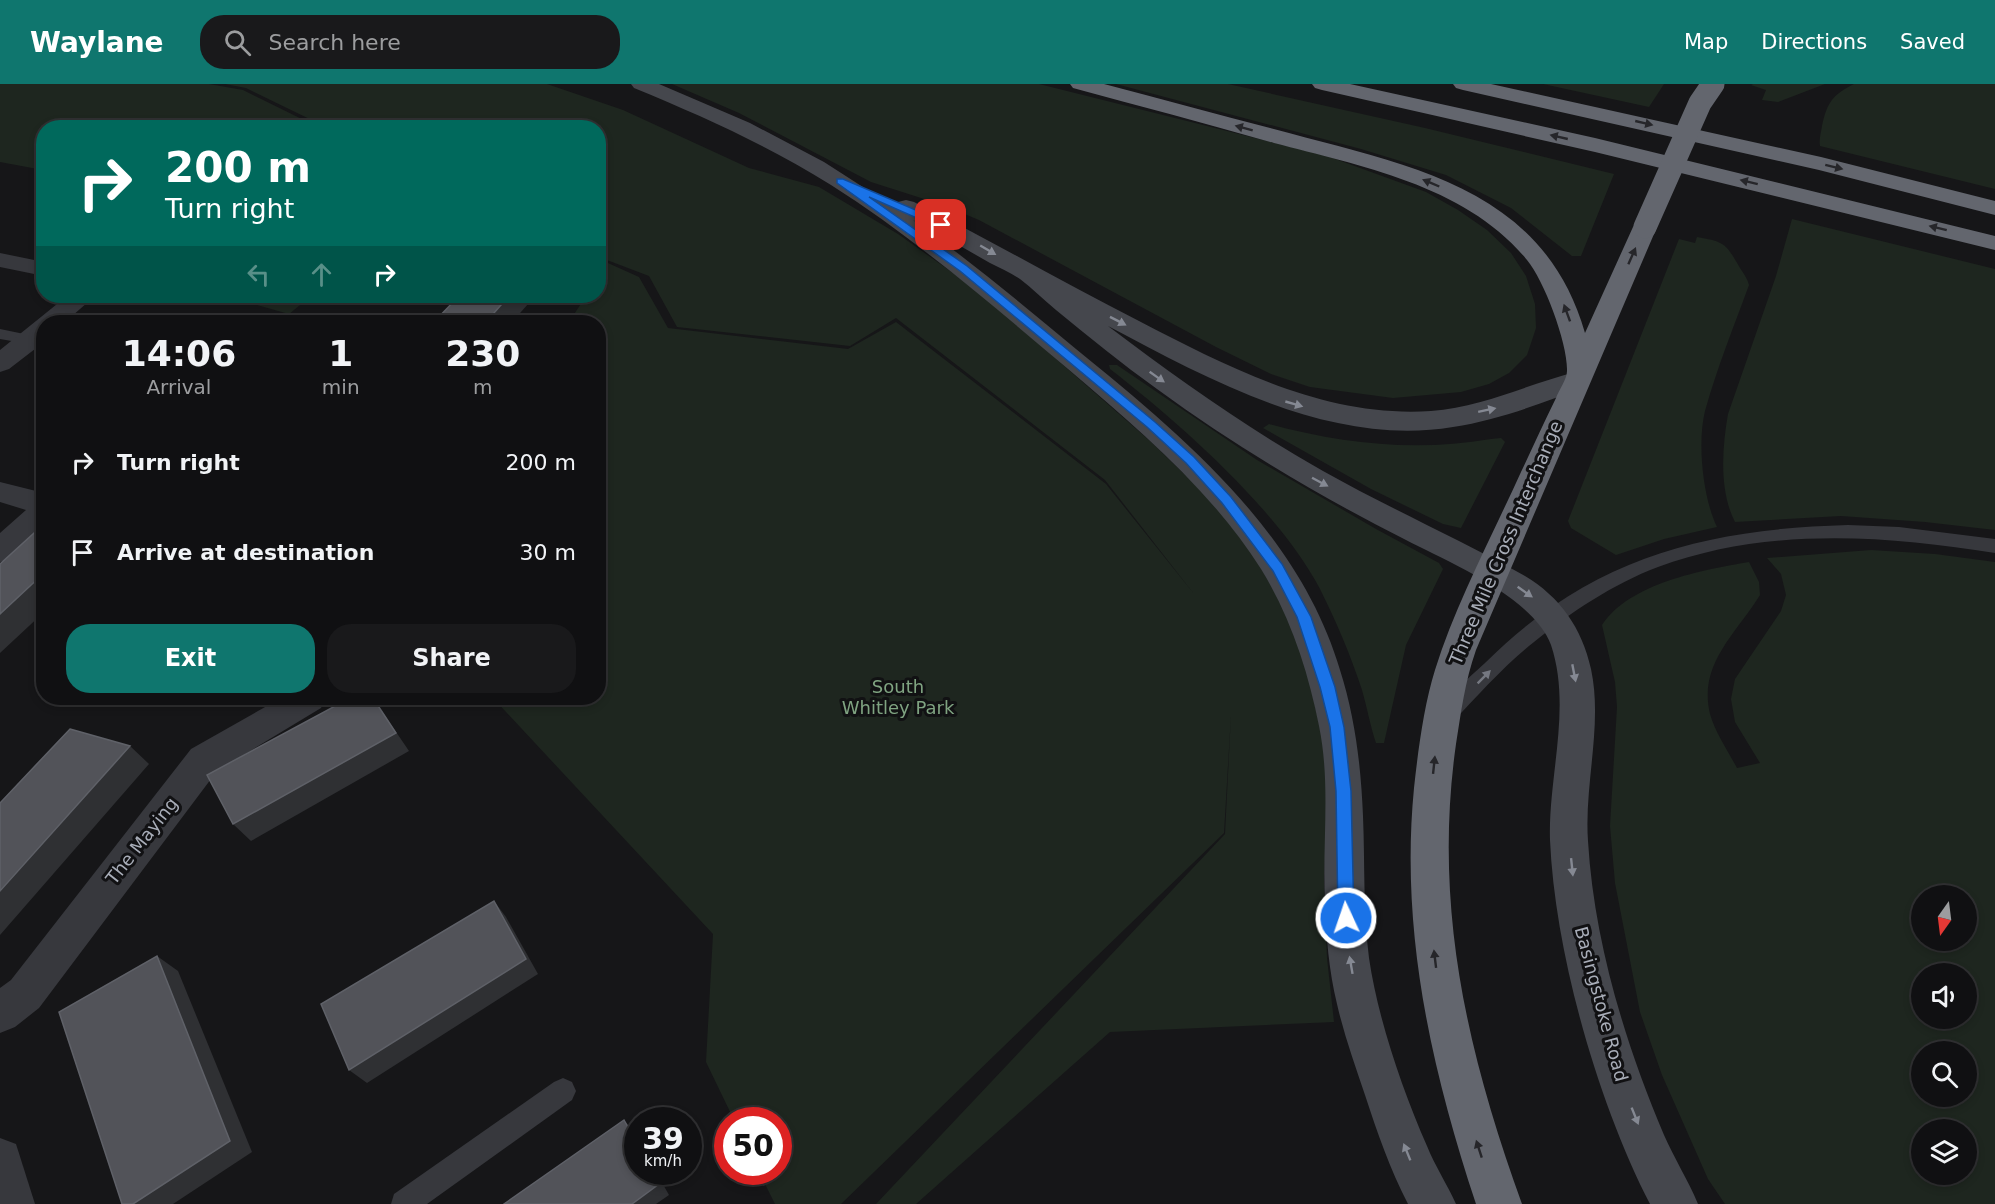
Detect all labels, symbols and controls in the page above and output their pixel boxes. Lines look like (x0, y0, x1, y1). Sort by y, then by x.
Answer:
search box (200, 15, 620, 69)
text: Waylane (30, 26, 164, 59)
icon: search (221, 26, 254, 59)
text: Search here (269, 30, 401, 55)
text: Map (1684, 30, 1728, 54)
text: Directions (1761, 30, 1867, 54)
text: Saved (1900, 30, 1965, 54)
one-way arrow (1634, 119, 1653, 129)
one-way arrow (1235, 122, 1253, 132)
one-way arrow (1549, 132, 1568, 141)
text: 200 m (165, 143, 311, 192)
icon: right (66, 144, 144, 222)
one-way arrow (1824, 162, 1843, 172)
one-way arrow (1740, 177, 1758, 187)
one-way arrow (1422, 178, 1440, 187)
text: Turn right (165, 193, 294, 224)
pin (915, 199, 966, 250)
icon: arrive (924, 208, 957, 241)
one-way arrow (1929, 223, 1948, 233)
one-way arrow (980, 245, 996, 256)
one-way arrow (1628, 247, 1637, 264)
icon: left (242, 258, 275, 291)
icon: ahead (305, 258, 338, 291)
icon: right (368, 258, 401, 291)
one-way arrow (1562, 304, 1572, 322)
one-way arrow (1110, 316, 1127, 326)
text: 14:06 (122, 333, 236, 374)
text: 1 (328, 333, 353, 374)
text: 230 (445, 333, 520, 374)
one-way arrow (1148, 371, 1164, 383)
text: Arrival (146, 375, 211, 399)
text: min (322, 375, 360, 399)
text: m (473, 375, 493, 399)
one-way arrow (1286, 400, 1304, 409)
one-way arrow (1477, 404, 1496, 414)
street label: Three Mile Cross Interchange (1444, 418, 1567, 669)
icon: right (66, 446, 99, 479)
text: Turn right (117, 450, 240, 475)
text: 200 m (506, 450, 576, 475)
one-way arrow (1312, 478, 1329, 487)
icon: arrive (66, 536, 99, 569)
text: Arrive at destination (117, 540, 374, 565)
text: 30 m (520, 540, 576, 565)
one-way arrow (1517, 586, 1533, 597)
button: Exit (66, 624, 315, 693)
button: Share (327, 624, 576, 693)
one-way arrow (1570, 663, 1579, 682)
one-way arrow (1476, 671, 1490, 685)
park label: South Whitley Park (842, 676, 955, 718)
one-way arrow (1429, 755, 1439, 774)
street label: The Maying (101, 793, 182, 889)
one-way arrow (1567, 857, 1577, 876)
north arrow (1911, 885, 1977, 951)
map controls (1911, 885, 1977, 1185)
position arrow (1314, 886, 1378, 950)
street label: Basingstoke Road (1571, 924, 1632, 1084)
one-way arrow (1430, 950, 1439, 969)
one-way arrow (1346, 956, 1355, 975)
button: sound (1911, 963, 1977, 1029)
button: search (1911, 1041, 1977, 1107)
speed limit sign: 50 (714, 1107, 792, 1185)
one-way arrow (1631, 1107, 1640, 1125)
button: layers (1911, 1119, 1977, 1185)
text: 39 (642, 1121, 684, 1156)
one-way arrow (1474, 1140, 1484, 1158)
one-way arrow (1402, 1143, 1411, 1161)
text: km/h (644, 1152, 682, 1170)

